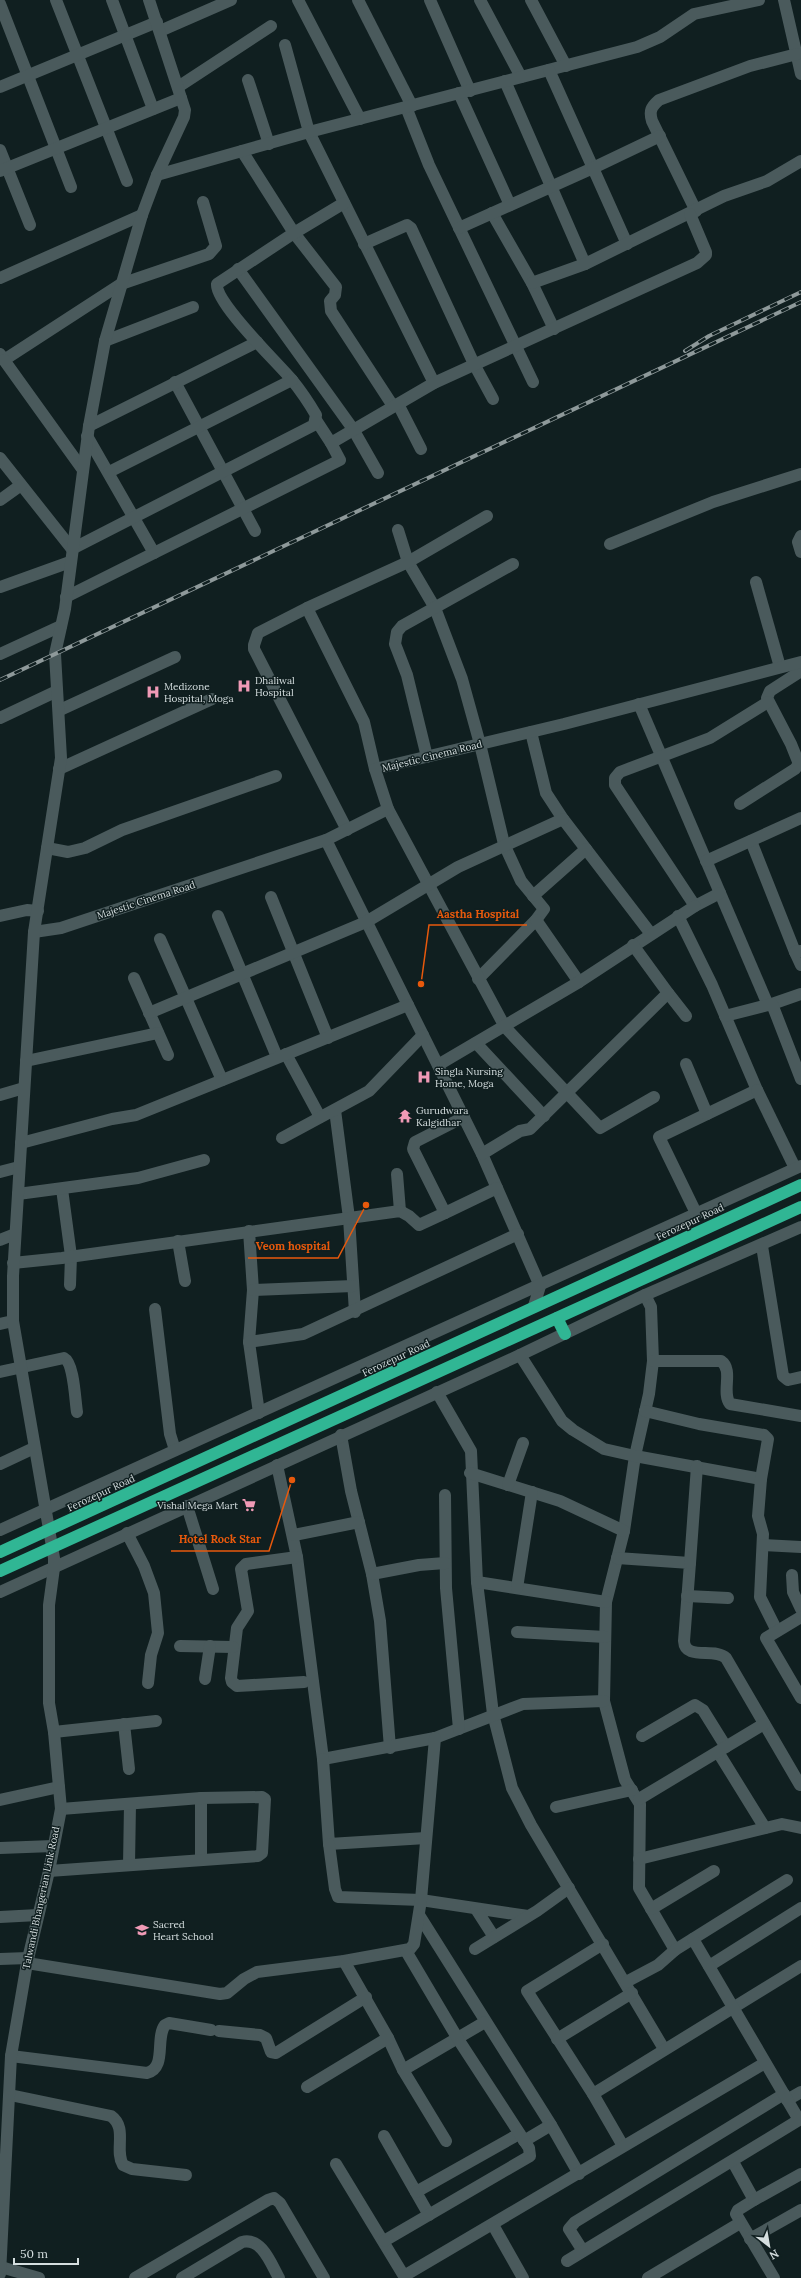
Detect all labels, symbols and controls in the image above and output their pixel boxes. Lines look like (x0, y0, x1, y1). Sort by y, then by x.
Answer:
place label: Dhaliwal Hospital (255, 674, 295, 699)
hospital icon: Dhaliwal Hospital (236, 678, 252, 694)
place label: Medizone Hospital, Moga (164, 680, 234, 705)
hospital icon: Medizone Hospital, Moga (145, 684, 161, 700)
street label: Majestic Cinema Road (381, 737, 483, 775)
street label: Majestic Cinema Road (95, 878, 197, 922)
callout: Aastha Hospital (429, 902, 527, 925)
text: Aastha Hospital (437, 907, 520, 921)
place label: Singla Nursing Home, Moga (435, 1065, 503, 1090)
hospital icon: Singla Nursing Home, Moga (416, 1069, 432, 1085)
place label: Gurudwara Kalgidhar (416, 1104, 468, 1129)
temple icon: Gurudwara Kalgidhar (397, 1108, 413, 1124)
street label: Ferozepur Road (654, 1201, 726, 1243)
callout: Veom hospital (248, 1235, 338, 1258)
text: Veom hospital (256, 1239, 331, 1253)
street label: Ferozepur Road (360, 1337, 432, 1379)
street label: Ferozepur Road (65, 1472, 137, 1514)
supermarket icon: Vishal Mega Mart (241, 1497, 257, 1513)
place label: Vishal Mega Mart (156, 1499, 238, 1512)
callout: Hotel Rock Star (171, 1528, 269, 1551)
text: Hotel Rock Star (179, 1532, 262, 1546)
street label: Talwandi Bhangerian Link Road (19, 1825, 63, 1971)
place label: Sacred Heart School (153, 1918, 214, 1943)
school or university icon: Sacred Heart School (134, 1922, 150, 1938)
north arrow (749, 2226, 789, 2266)
scale bar (14, 2240, 78, 2266)
text: 50 m (20, 2246, 48, 2261)
text: N (766, 2246, 781, 2263)

